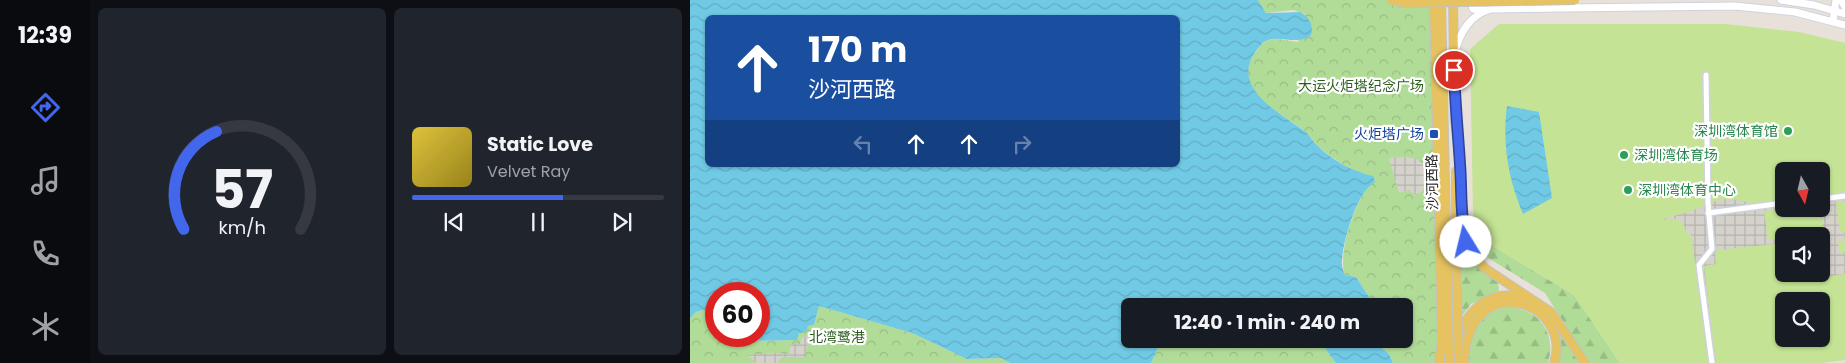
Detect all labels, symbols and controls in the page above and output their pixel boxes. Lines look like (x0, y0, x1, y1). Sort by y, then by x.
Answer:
text: 12:39 (18, 20, 72, 51)
text: 170 m (808, 25, 907, 74)
icon: ahead (725, 35, 790, 100)
pin (1433, 49, 1475, 91)
icon: arrive (1440, 56, 1468, 84)
text: 沙河西路 (808, 74, 896, 105)
park label: 大运火炬塔纪念广场 (1298, 76, 1424, 96)
icon: directions (28, 90, 63, 125)
place label: 深圳湾体育馆 (1694, 121, 1778, 141)
place label: 火炬塔广场 (1354, 124, 1424, 144)
marker: 深圳湾体育馆 (1782, 125, 1794, 137)
marker: 火炬塔广场 (1428, 128, 1440, 140)
icon: left (849, 130, 877, 158)
icon: ahead (902, 130, 930, 158)
icon: ahead (955, 130, 983, 158)
icon: right (1008, 130, 1036, 158)
text: Static Love (487, 131, 593, 158)
place label: 深圳湾体育场 (1634, 145, 1718, 165)
marker: 深圳湾体育场 (1618, 149, 1630, 161)
text: 57 (211, 153, 273, 226)
street label: 沙河西路 (1422, 154, 1442, 210)
text: Velvet Ray (487, 160, 570, 183)
north arrow (1775, 162, 1830, 218)
map controls (1775, 162, 1830, 347)
icon: music (28, 163, 63, 198)
place label: 深圳湾体育中心 (1638, 180, 1736, 200)
marker: 深圳湾体育中心 (1622, 184, 1634, 196)
icon: previous (440, 208, 468, 236)
icon: pause (524, 208, 552, 236)
icon: next (608, 208, 636, 236)
text: km/h (218, 215, 266, 240)
position arrow (1439, 215, 1491, 267)
button: sound (1775, 227, 1830, 282)
icon: phone (28, 236, 63, 271)
speed limit sign: 60 (705, 282, 770, 347)
button: search (1775, 292, 1830, 347)
icon: climate (28, 309, 63, 344)
text: 12:40 · 1 min · 240 m (1174, 309, 1360, 336)
park label: 北湾鹭港 (809, 327, 865, 347)

